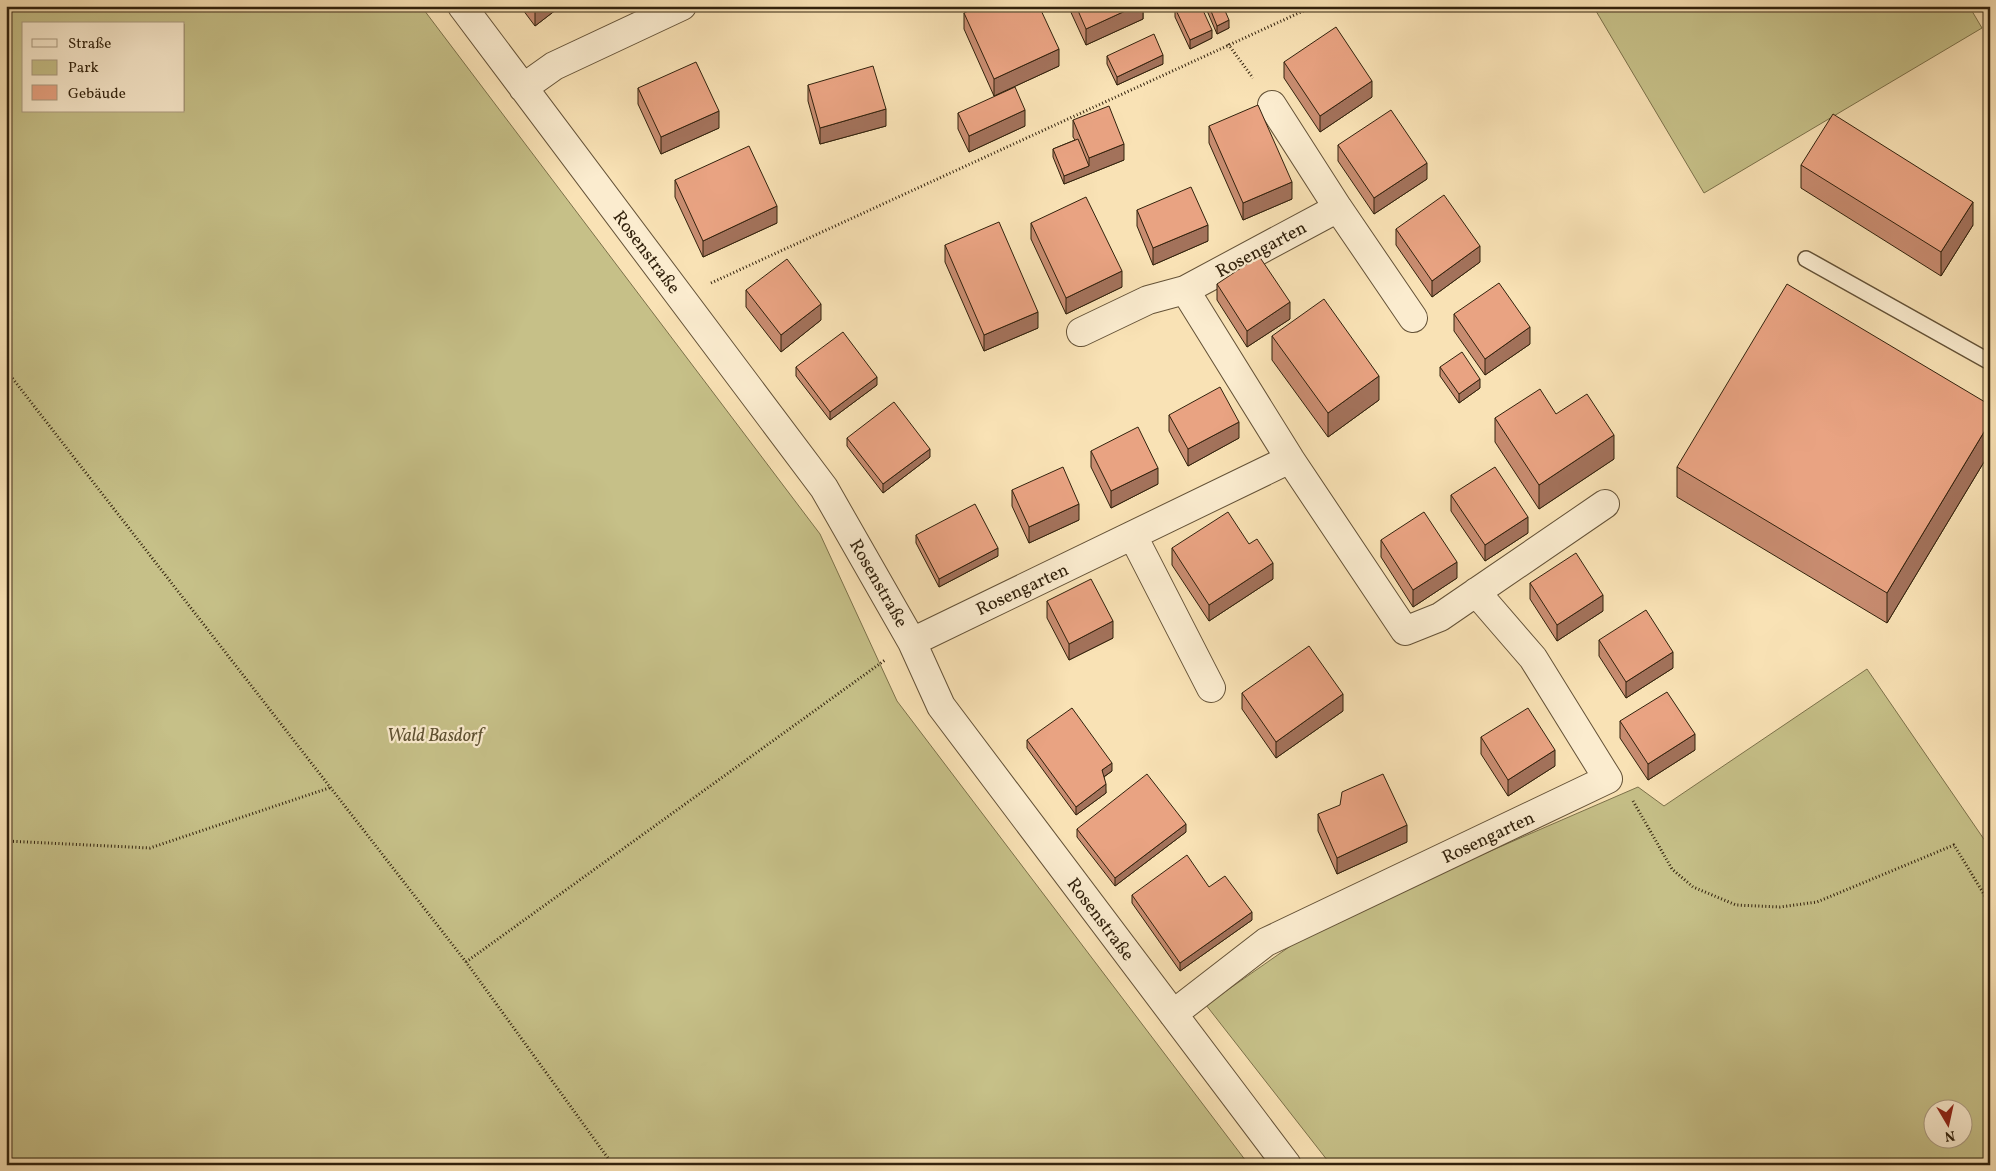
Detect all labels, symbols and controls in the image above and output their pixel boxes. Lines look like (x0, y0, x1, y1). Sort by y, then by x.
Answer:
legend (22, 22, 185, 112)
text: Straße (68, 34, 111, 55)
text: Park (68, 58, 99, 79)
text: Gebäude (68, 84, 126, 105)
street label: Rosenstraße (606, 206, 685, 300)
street label: Rosengarten (1212, 216, 1312, 285)
street label: Rosenstraße (842, 535, 913, 633)
street label: Rosengarten (972, 558, 1073, 623)
park label: Wald Basdorf (387, 724, 487, 749)
street label: Rosengarten (1438, 806, 1539, 871)
street label: Rosenstraße (1060, 873, 1139, 967)
north arrow (1924, 1098, 1974, 1148)
text: N (1943, 1125, 1956, 1146)

